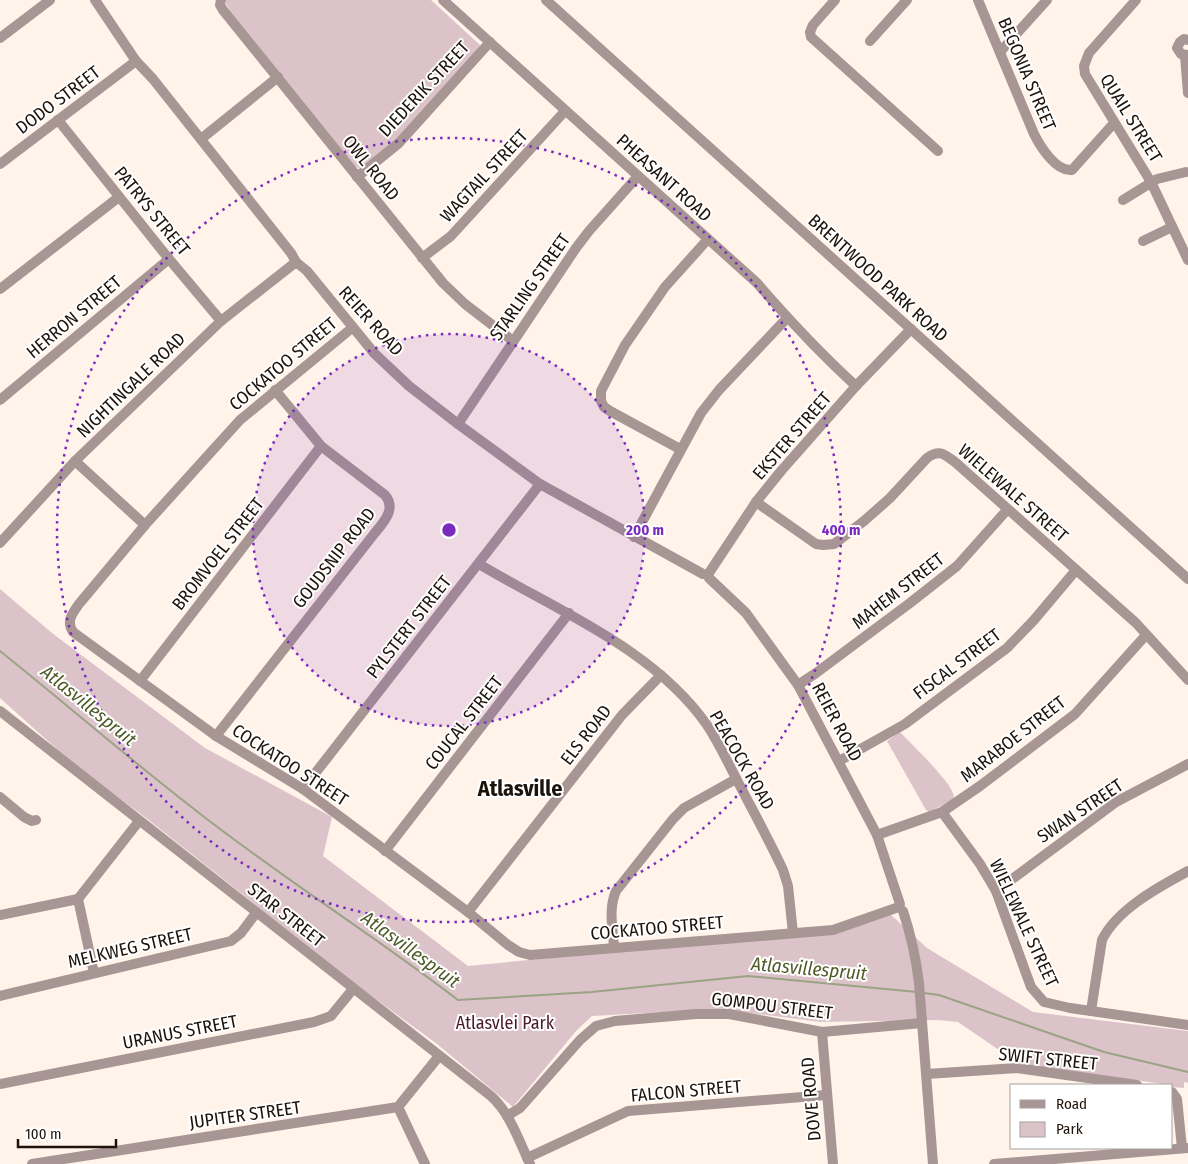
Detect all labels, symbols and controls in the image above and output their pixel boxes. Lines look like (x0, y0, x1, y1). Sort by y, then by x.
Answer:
street label: BEGONIA STREET (993, 14, 1061, 135)
street label: DIEDERIK STREET (374, 36, 474, 141)
street label: DODO STREET (12, 61, 105, 139)
street label: QUAIL STREET (1095, 70, 1167, 167)
street label: WAGTAIL STREET (436, 125, 533, 227)
street label: PHEASANT ROAD (612, 129, 716, 227)
street label: OWL ROAD (338, 131, 404, 205)
street label: PATRYS STREET (109, 162, 195, 260)
street label: BRENTWOOD PARK ROAD (804, 210, 952, 346)
street label: STARLING STREET (485, 229, 575, 345)
street label: HERRON STREET (22, 270, 126, 363)
street label: REIER ROAD (334, 282, 408, 360)
street label: COCKATOO STREET (225, 312, 342, 415)
street label: NIGHTINGALE ROAD (72, 328, 190, 442)
street label: EKSTER STREET (748, 387, 837, 484)
street label: WIELEWALE STREET (954, 439, 1073, 547)
street label: BROMVOEL STREET (167, 493, 269, 614)
street label: GOUDSNIP ROAD (288, 503, 380, 613)
centre of rings (440, 521, 458, 539)
text: 200 m (625, 521, 664, 539)
text: 400 m (822, 521, 860, 539)
street label: MAHEM STREET (848, 548, 949, 634)
street label: PYLSTERT STREET (362, 571, 456, 683)
street label: FISCAL STREET (909, 623, 1006, 704)
water label: Atlasvillespruit (36, 659, 142, 751)
street label: COUCAL STREET (420, 671, 508, 774)
street label: REIER ROAD (807, 679, 867, 765)
street label: MARABOE STREET (956, 691, 1070, 787)
street label: ELS ROAD (556, 701, 616, 769)
street label: PEACOCK ROAD (705, 707, 779, 813)
street label: COCKATOO STREET (228, 719, 353, 811)
street label: SWAN STREET (1033, 774, 1128, 848)
district label: Atlasville (477, 775, 562, 802)
street label: WIELEWALE STREET (985, 856, 1064, 991)
street label: STAR STREET (243, 878, 329, 952)
water label: Atlasvillespruit (356, 905, 465, 993)
street label: COCKATOO STREET (589, 911, 725, 945)
street label: MELKWEG STREET (66, 923, 195, 973)
water label: Atlasvillespruit (749, 952, 869, 985)
street label: GOMPOU STREET (710, 988, 834, 1024)
street label: URANUS STREET (121, 1010, 240, 1054)
park label: Atlasvlei Park (456, 1012, 555, 1034)
street label: SWIFT STREET (997, 1043, 1099, 1075)
street label: DOVE ROAD (796, 1056, 826, 1142)
street label: FALCON STREET (630, 1075, 743, 1107)
legend (1010, 1084, 1173, 1149)
text: Road (1056, 1095, 1087, 1113)
street label: JUPITER STREET (188, 1096, 303, 1134)
scale bar (18, 1116, 115, 1148)
text: Park (1056, 1120, 1083, 1138)
text: 100 m (25, 1125, 62, 1143)

